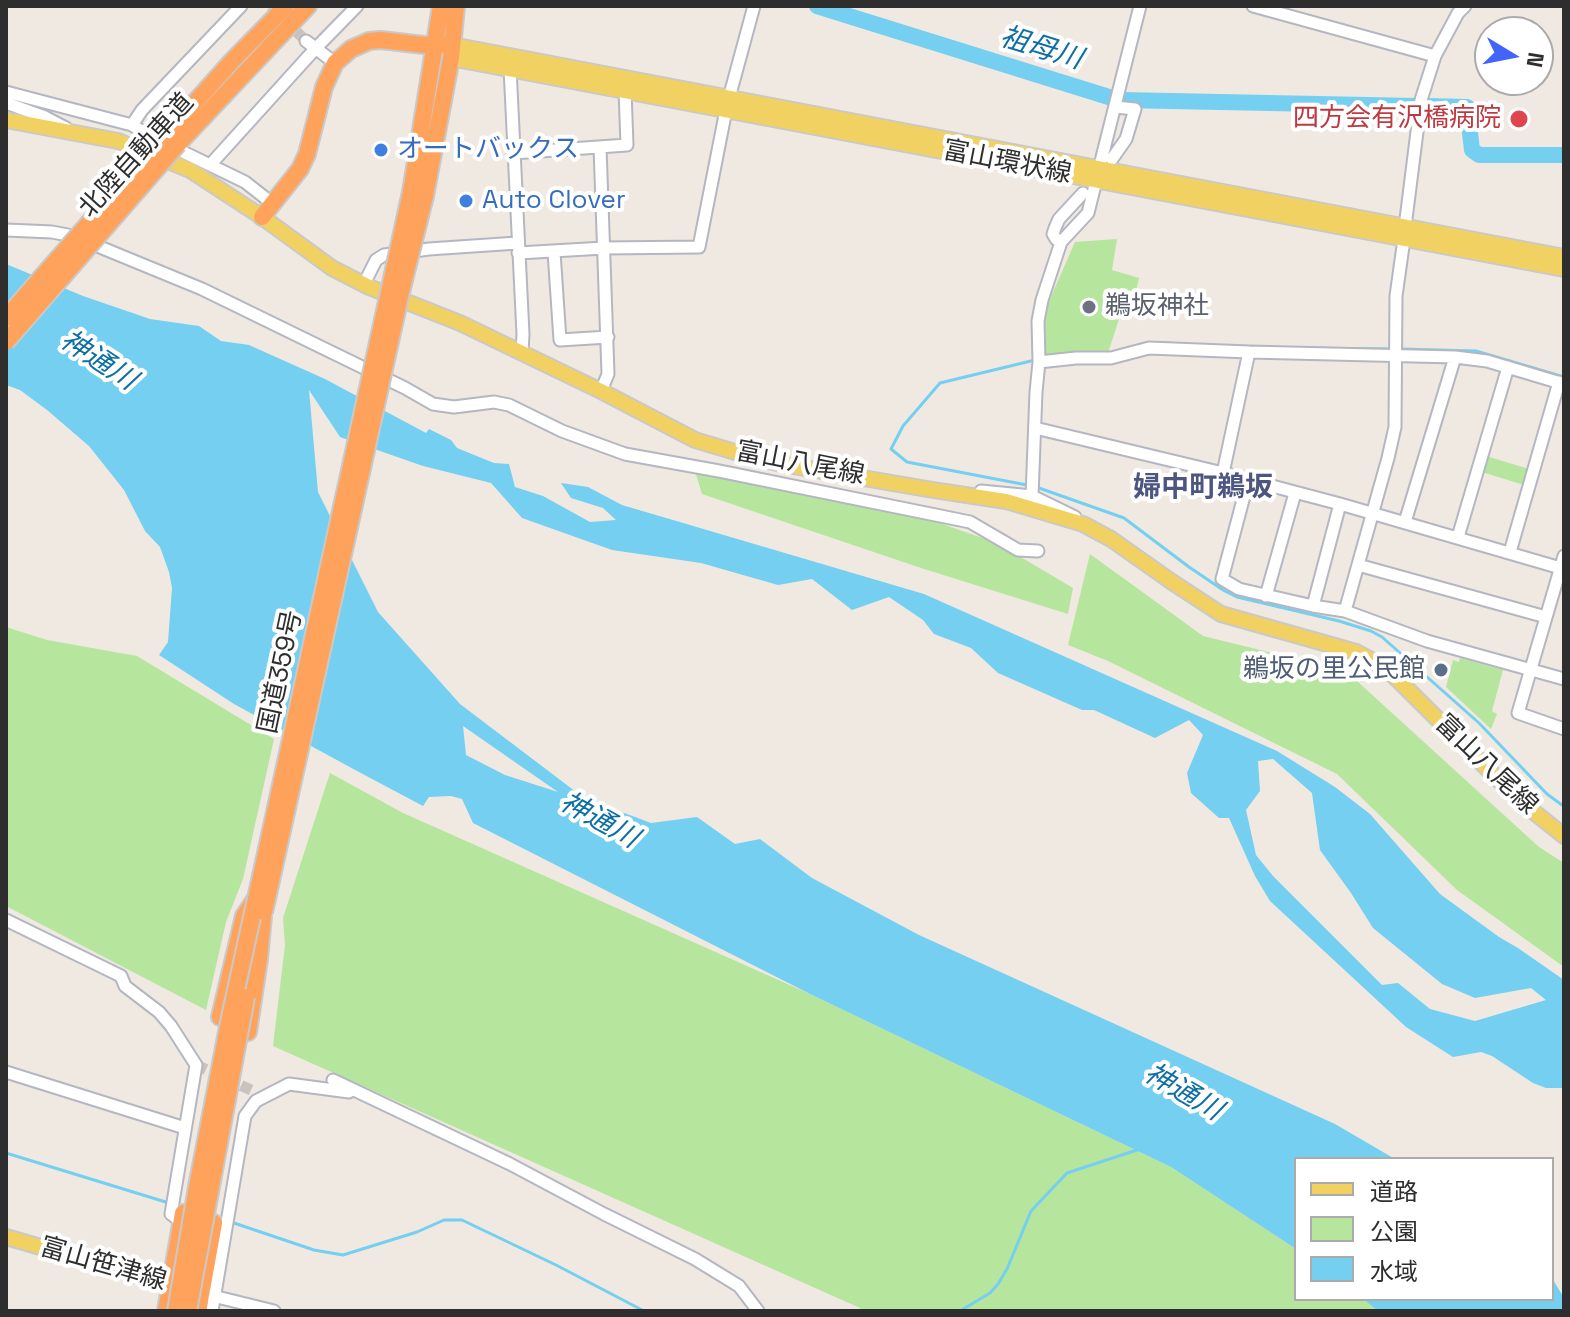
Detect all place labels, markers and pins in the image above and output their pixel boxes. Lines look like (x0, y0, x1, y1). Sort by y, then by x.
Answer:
place label: 四方会有沢橋病院 (1293, 103, 1501, 135)
marker: 四方会有沢橋病院 (1508, 108, 1530, 130)
place label: オートバックス (397, 134, 579, 166)
marker: オートバックス (372, 141, 390, 159)
place label: Auto Clover (482, 185, 626, 217)
marker: Auto Clover (457, 192, 475, 210)
place label: 鵜坂神社 (1105, 291, 1209, 323)
marker: 鵜坂神社 (1080, 298, 1098, 316)
place label: 鵜坂の里公民館 (1243, 654, 1425, 686)
marker: 鵜坂の里公民館 (1432, 661, 1450, 679)

